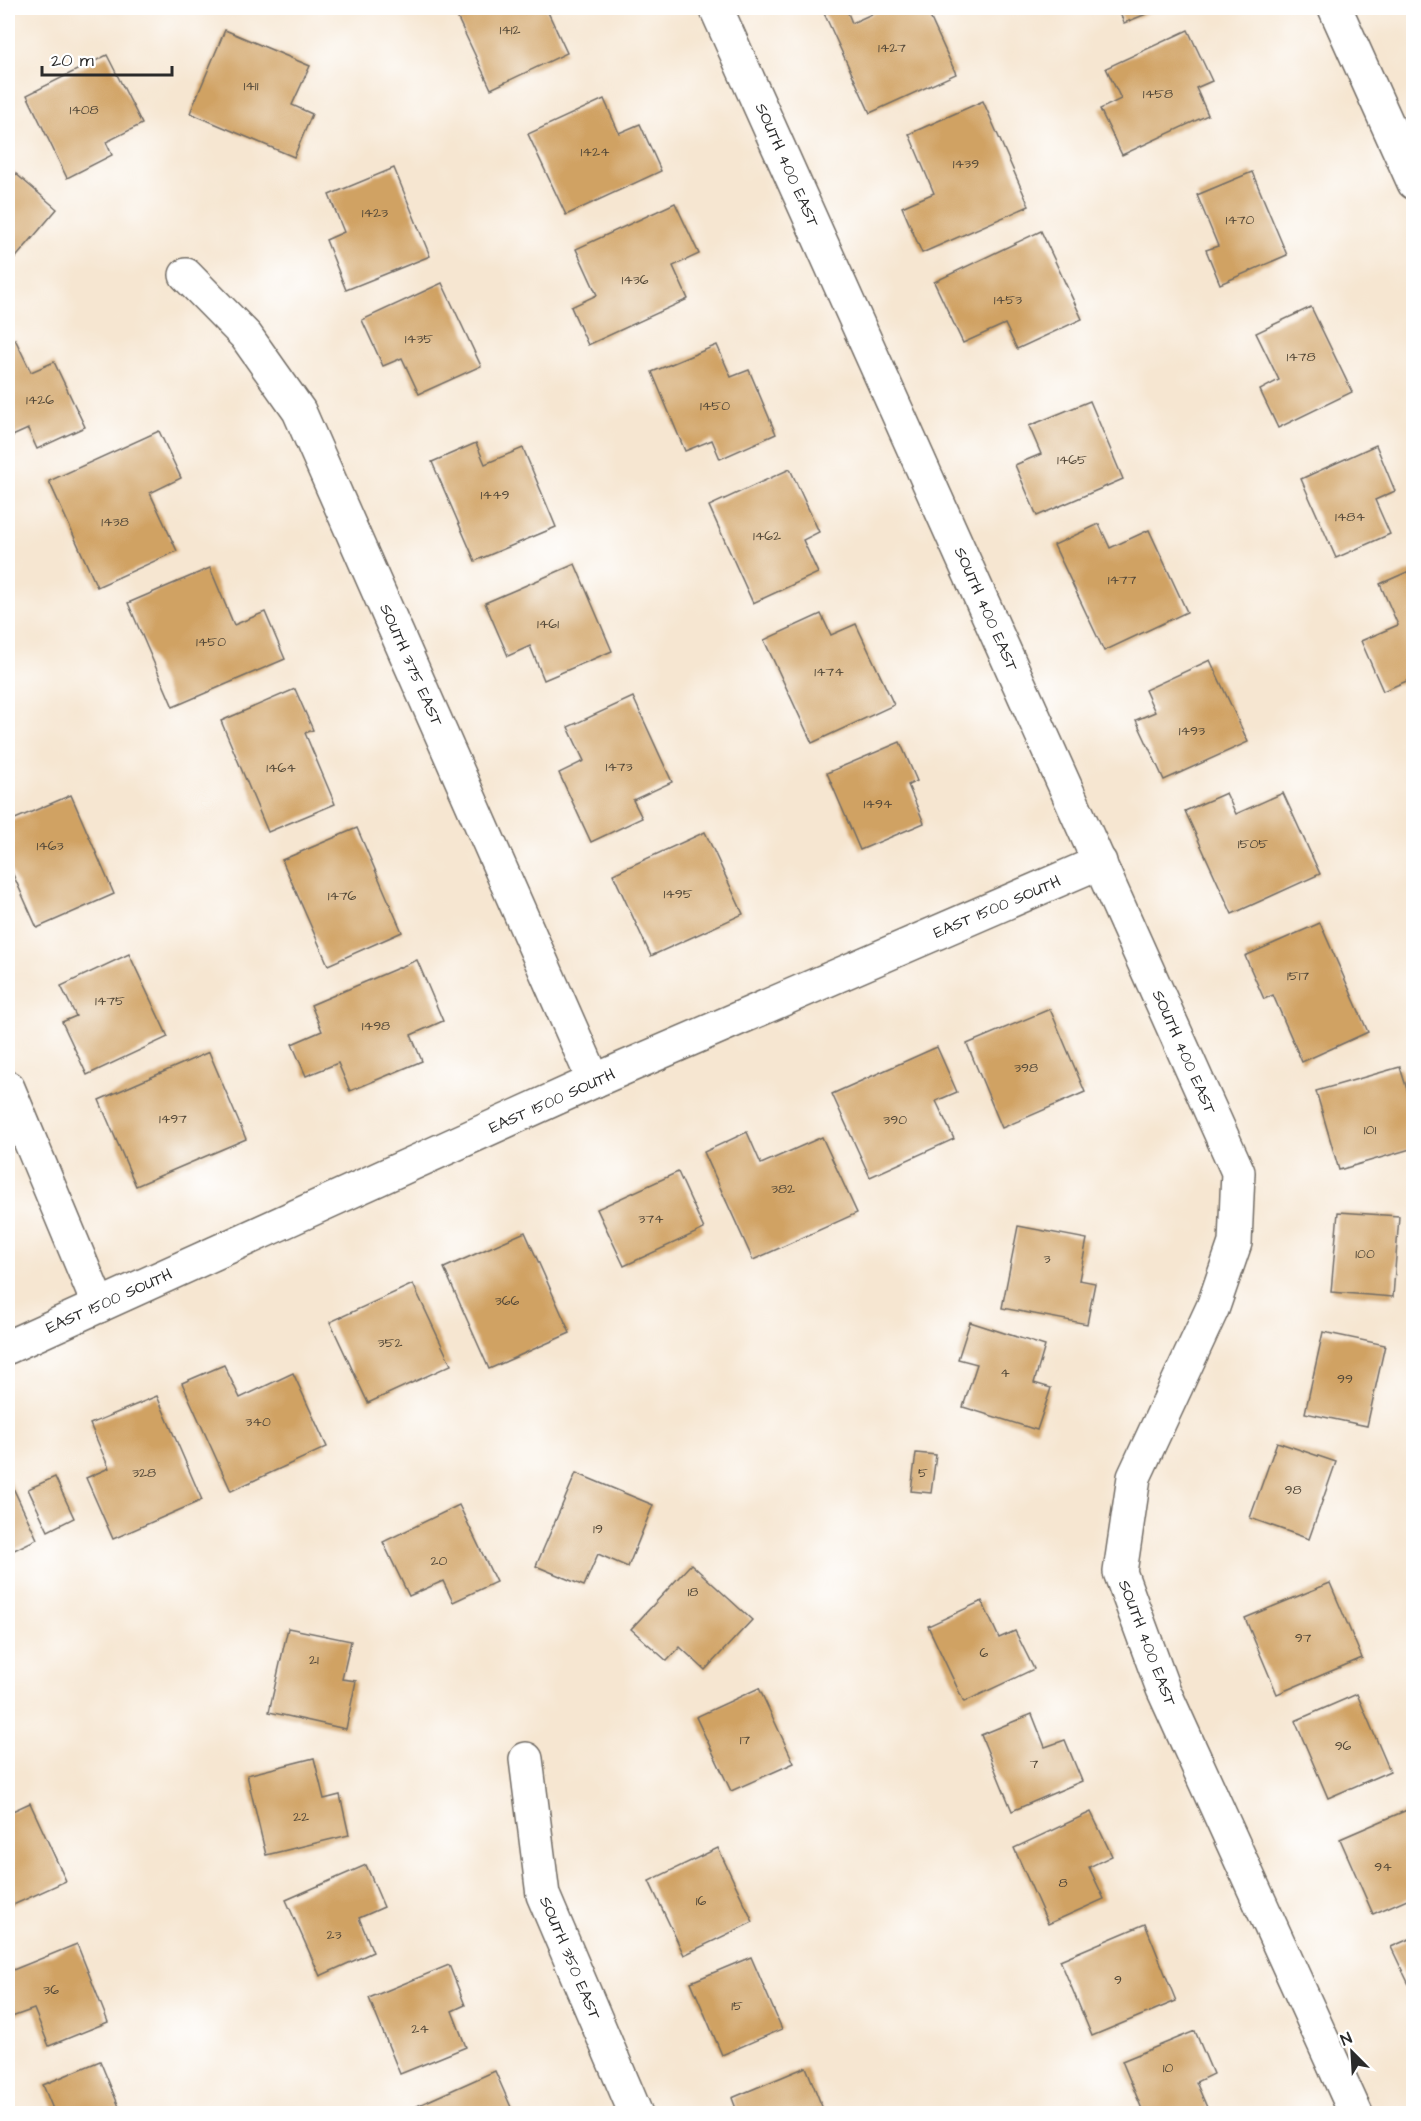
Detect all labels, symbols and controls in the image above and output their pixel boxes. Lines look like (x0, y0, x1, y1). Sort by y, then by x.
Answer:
house number: 1412 (499, 20, 521, 40)
house number: 1427 (878, 38, 906, 58)
scale bar (42, 39, 172, 77)
text: 20 m (51, 48, 94, 73)
house number: 1411 (244, 76, 259, 96)
house number: 1458 (1143, 84, 1173, 104)
house number: 1408 (69, 100, 99, 120)
street label: SOUTH 400 EAST (750, 100, 824, 230)
house number: 1424 (581, 142, 610, 162)
house number: 1439 (953, 154, 979, 174)
house number: 1423 (362, 203, 388, 223)
house number: 1470 (1226, 210, 1255, 230)
house number: 1436 (621, 270, 649, 290)
house number: 1453 (994, 290, 1022, 310)
house number: 1435 (405, 329, 433, 349)
house number: 1478 (1286, 347, 1316, 367)
house number: 1426 (26, 390, 54, 410)
house number: 1450 (700, 396, 730, 416)
house number: 1465 (1057, 450, 1087, 470)
house number: 1449 (481, 485, 509, 505)
house number: 1484 (1335, 507, 1365, 527)
house number: 1438 (101, 512, 129, 532)
house number: 1462 (753, 526, 781, 546)
street label: SOUTH 400 EAST (949, 544, 1023, 674)
house number: 1477 (1108, 570, 1137, 590)
street label: SOUTH 375 EAST (374, 600, 448, 730)
house number: 1461 (537, 614, 559, 634)
house number: 1450 (196, 632, 226, 652)
house number: 1474 (814, 662, 844, 682)
house number: 1493 (1179, 721, 1205, 741)
house number: 1473 (605, 757, 633, 777)
house number: 1464 (266, 758, 296, 778)
house number: 1494 (864, 794, 893, 814)
house number: 1505 (1238, 834, 1268, 854)
house number: 1463 (36, 836, 64, 856)
street label: EAST 1500 SOUTH (930, 870, 1064, 944)
house number: 1495 (663, 884, 693, 904)
house number: 1476 (328, 886, 357, 906)
house number: 1517 (1287, 966, 1309, 986)
street label: SOUTH 400 EAST (1147, 987, 1221, 1117)
house number: 1475 (95, 991, 125, 1011)
house number: 1498 (362, 1016, 390, 1036)
house number: 398 (1014, 1058, 1038, 1078)
street label: EAST 1500 SOUTH (485, 1063, 619, 1139)
house number: 1497 (159, 1109, 187, 1129)
house number: 390 (883, 1110, 907, 1130)
house number: 101 (1364, 1120, 1376, 1140)
house number: 382 (771, 1179, 795, 1199)
house number: 374 (638, 1209, 664, 1229)
house number: 100 (1355, 1244, 1375, 1264)
house number: 3 (1043, 1249, 1051, 1269)
street label: EAST 1500 SOUTH (42, 1263, 176, 1339)
house number: 366 (495, 1291, 520, 1311)
house number: 352 (377, 1333, 403, 1353)
house number: 4 (1000, 1363, 1010, 1383)
house number: 99 (1337, 1369, 1353, 1389)
house number: 340 (245, 1412, 271, 1432)
house number: 328 (132, 1463, 156, 1483)
house number: 5 (918, 1463, 928, 1483)
house number: 98 (1284, 1480, 1302, 1500)
house number: 19 (593, 1519, 603, 1539)
house number: 20 (431, 1551, 448, 1571)
street label: SOUTH 400 EAST (1113, 1577, 1181, 1709)
house number: 18 (688, 1582, 698, 1602)
house number: 97 (1295, 1628, 1312, 1648)
house number: 6 (980, 1643, 989, 1663)
house number: 21 (309, 1650, 319, 1670)
house number: 17 (740, 1730, 751, 1750)
house number: 96 (1335, 1736, 1352, 1756)
house number: 7 (1030, 1754, 1039, 1774)
house number: 22 (293, 1807, 309, 1827)
house number: 94 (1374, 1857, 1392, 1877)
house number: 8 (1058, 1873, 1068, 1893)
house number: 16 (696, 1891, 707, 1911)
street label: SOUTH 350 EAST (534, 1893, 606, 2023)
house number: 23 (326, 1925, 342, 1945)
house number: 9 (1114, 1970, 1122, 1990)
house number: 36 (43, 1980, 59, 2000)
house number: 15 (731, 1996, 743, 2016)
house number: 24 (411, 2019, 429, 2039)
north arrow (1322, 2022, 1382, 2082)
text: N (1337, 2027, 1355, 2051)
house number: 10 (1163, 2058, 1173, 2078)

